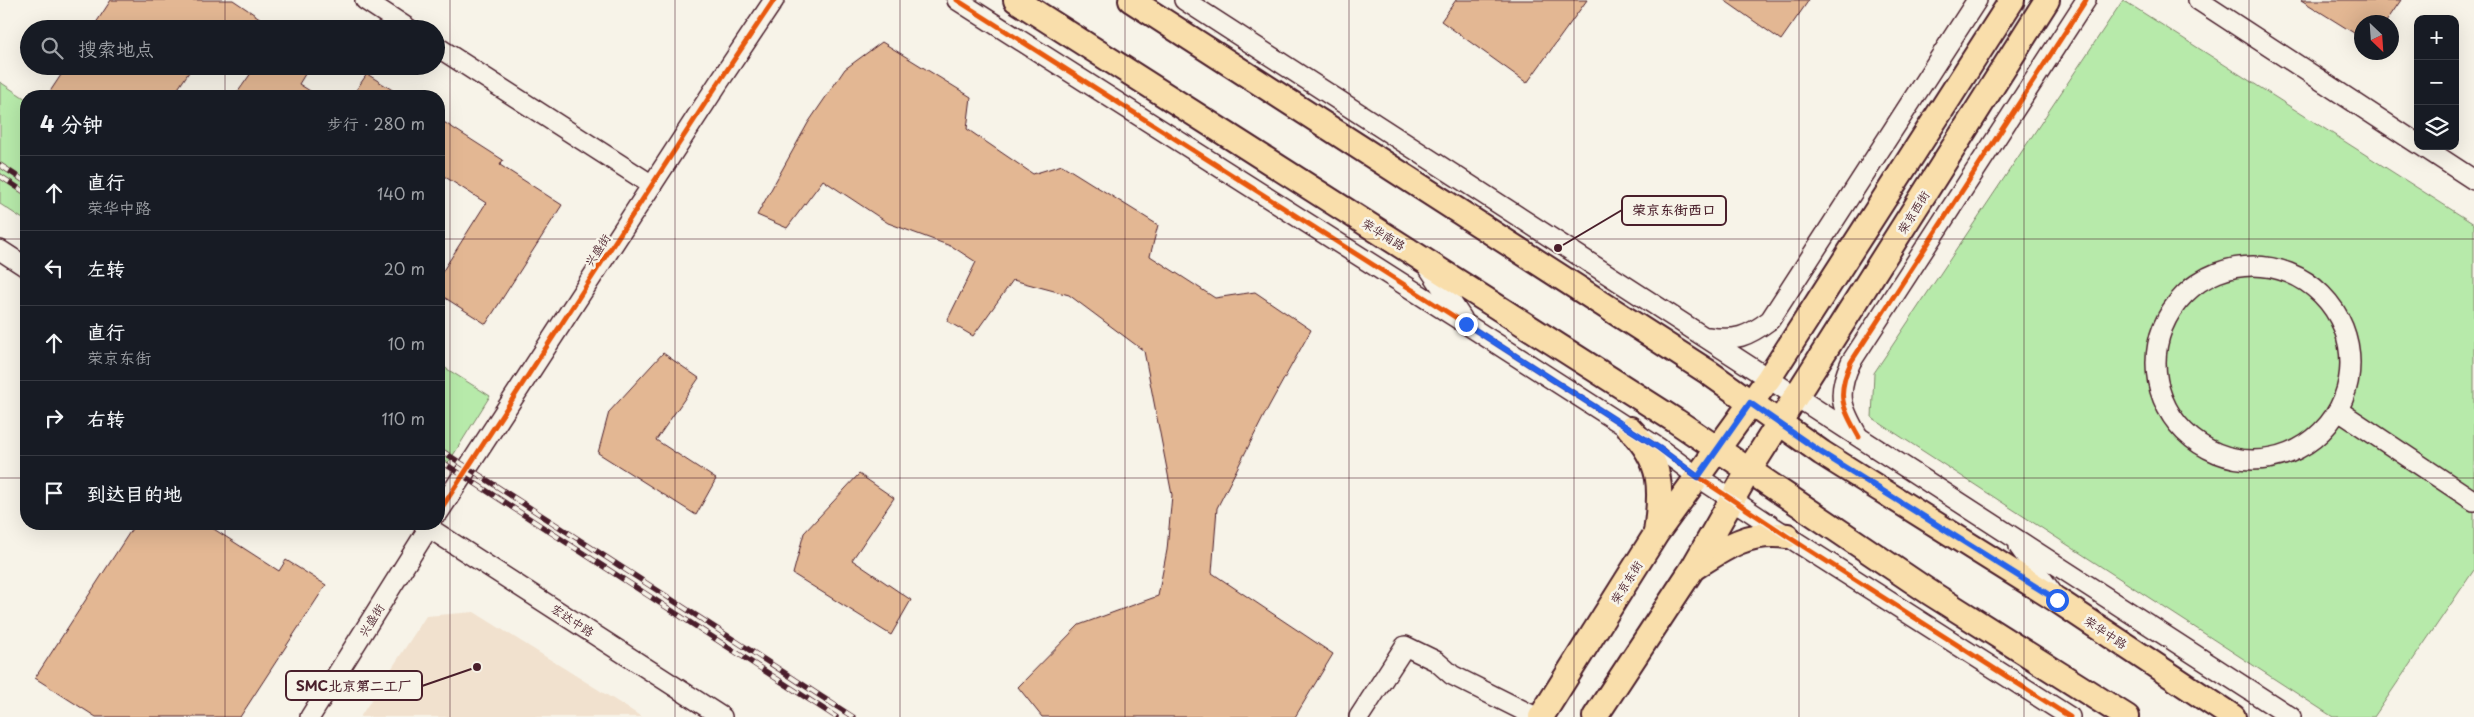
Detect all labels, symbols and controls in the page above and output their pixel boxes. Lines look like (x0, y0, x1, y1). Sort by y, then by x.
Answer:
north arrow (2354, 15, 2399, 60)
map controls (2414, 15, 2459, 150)
button: + (2414, 15, 2459, 60)
search box (20, 20, 445, 75)
icon: search (38, 34, 66, 62)
text: 搜索地点 (78, 34, 154, 62)
button: − (2414, 60, 2459, 105)
button: layers (2414, 105, 2459, 150)
text: 4 分钟 (40, 107, 103, 139)
text: 步行 · 280 m (327, 111, 425, 135)
text: 直行 (87, 167, 125, 195)
icon: ahead (40, 179, 68, 207)
text: 140 m (377, 181, 425, 205)
street label: 荣京西街 (1893, 187, 1933, 237)
text: 荣华中路 (87, 195, 151, 219)
callout: 荣京东街西口 (1622, 196, 1726, 225)
text: 荣京东街西口 (1632, 199, 1716, 220)
street label: 荣华南路 (1359, 214, 1409, 254)
street label: 兴盛街 (580, 230, 614, 270)
icon: left (40, 254, 68, 282)
text: 左转 (87, 254, 125, 282)
text: 20 m (384, 256, 425, 280)
route end (1455, 313, 1478, 336)
text: 直行 (87, 317, 125, 345)
icon: ahead (40, 329, 68, 357)
text: 10 m (388, 331, 425, 355)
text: 荣京东街 (87, 345, 151, 369)
icon: right (40, 404, 68, 432)
text: 右转 (87, 404, 125, 432)
text: 110 m (382, 406, 425, 430)
icon: arrive (40, 479, 68, 507)
text: 到达目的地 (87, 479, 182, 507)
street label: 荣京东街 (1606, 557, 1646, 607)
route start (2046, 589, 2069, 612)
street label: 宏达中路 (548, 599, 598, 641)
street label: 兴盛街 (354, 600, 388, 640)
street label: 荣华中路 (2081, 611, 2131, 653)
callout: SMC北京第二工厂 (286, 671, 422, 700)
text: SMC北京第二工厂 (296, 675, 412, 696)

